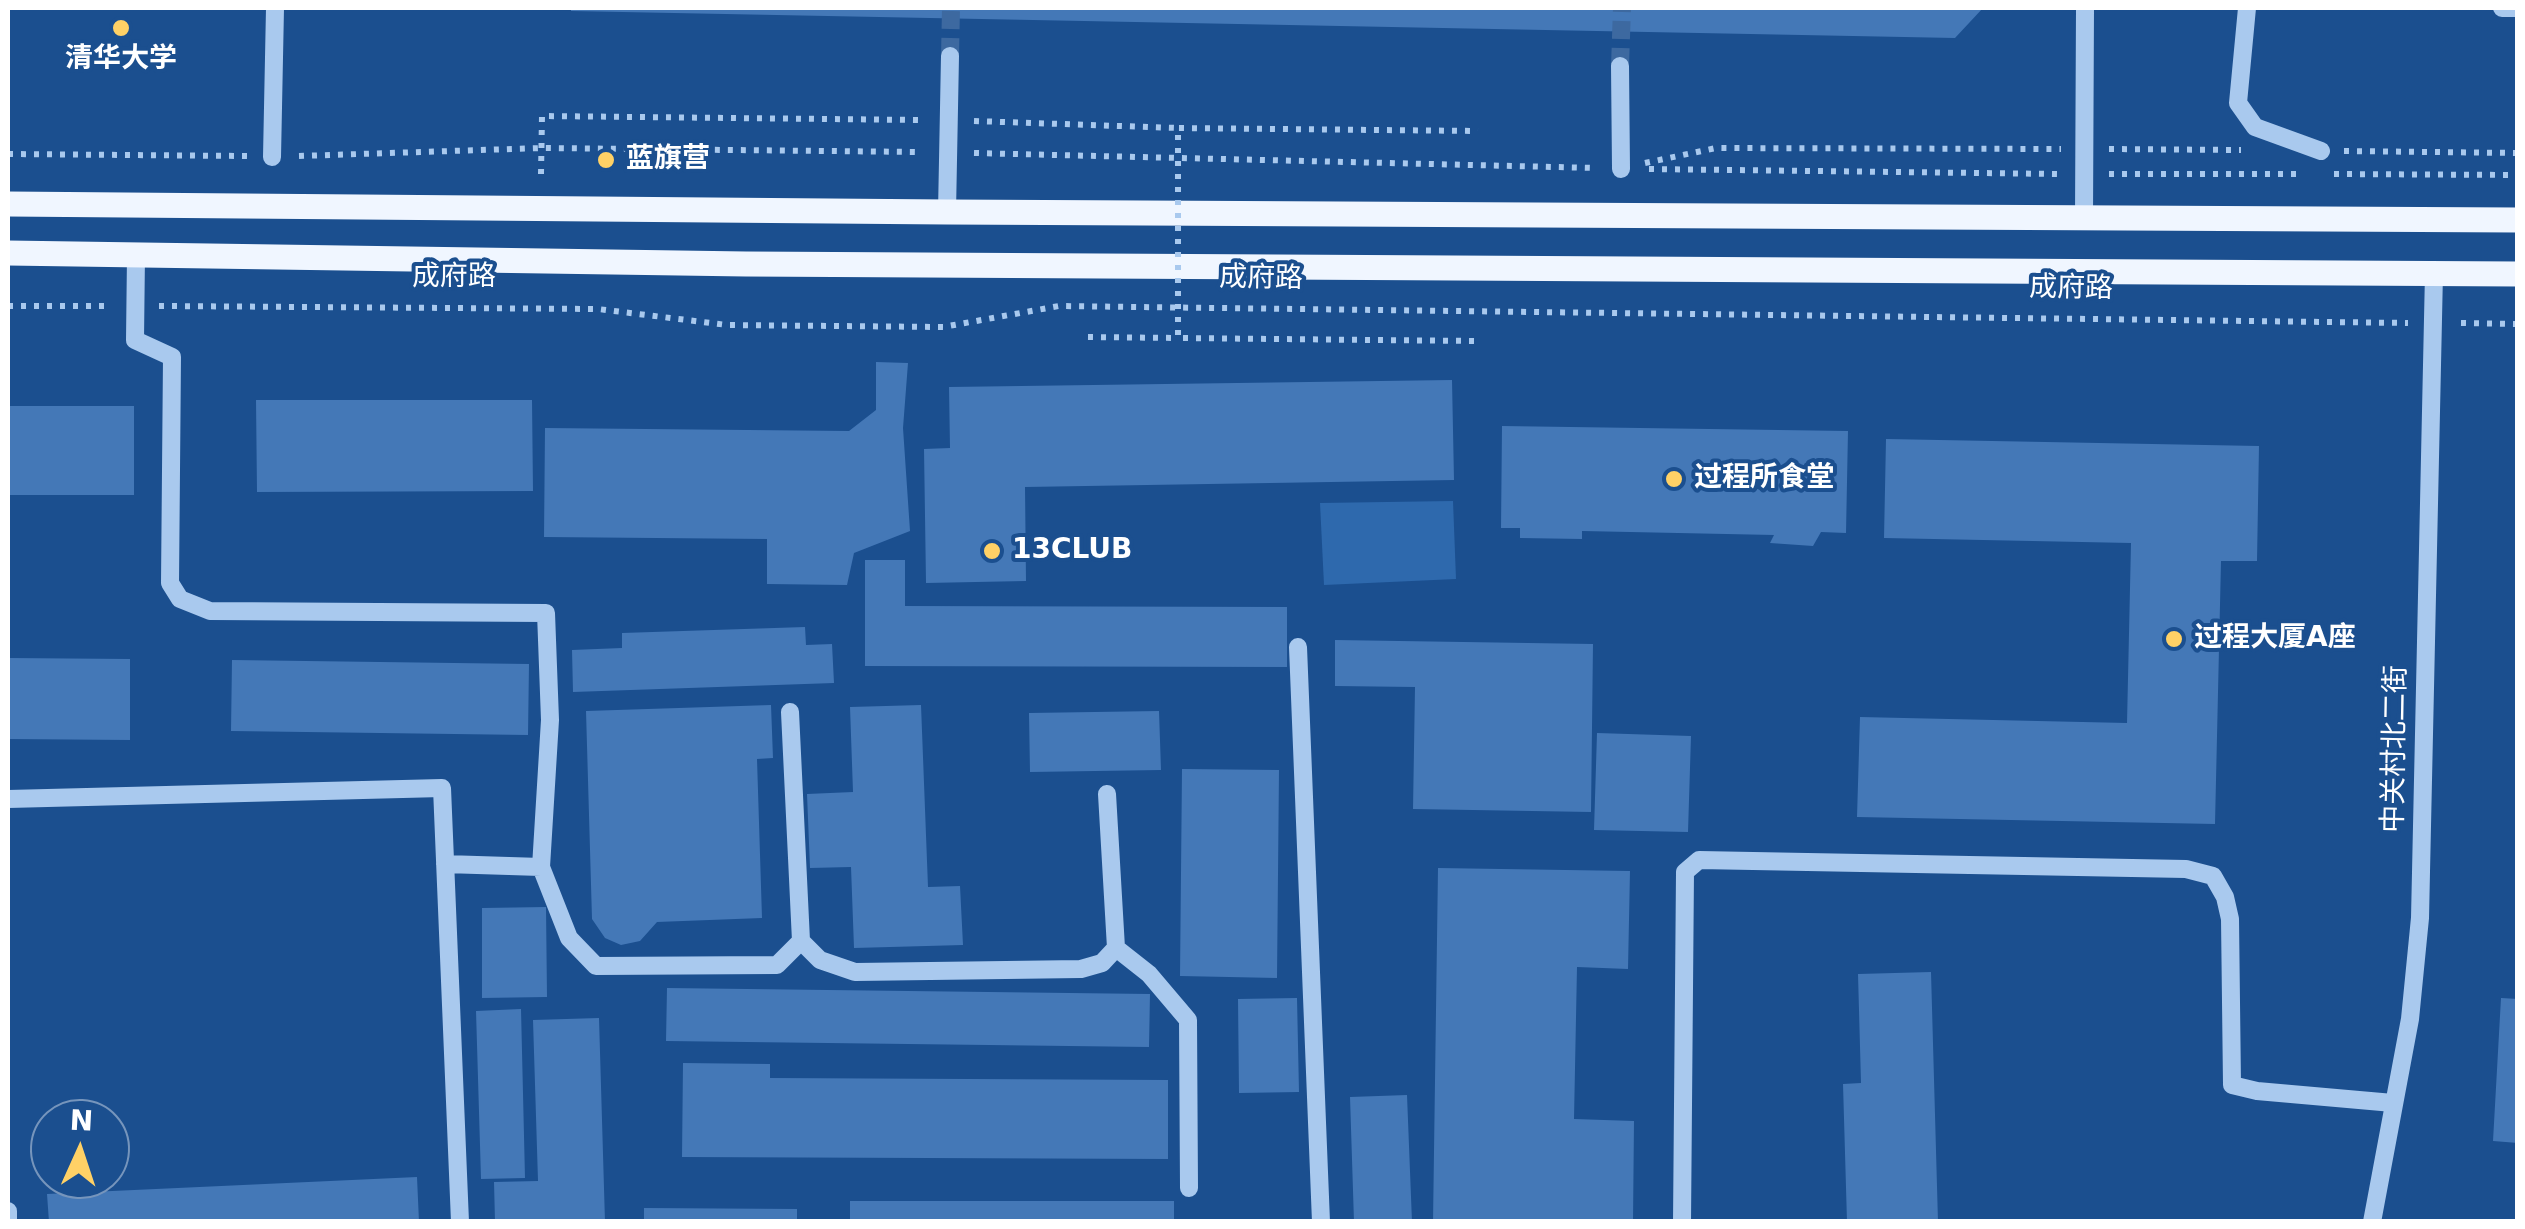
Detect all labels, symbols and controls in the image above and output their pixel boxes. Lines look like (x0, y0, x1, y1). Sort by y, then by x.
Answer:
marker: 清华大学 (110, 17, 132, 39)
place label: 清华大学 (65, 43, 177, 77)
place label: 蓝旗营 (626, 143, 710, 177)
marker: 蓝旗营 (595, 149, 617, 171)
street label: 成府路 (412, 261, 496, 295)
street label: 成府路 (1219, 261, 1303, 297)
street label: 成府路 (2029, 271, 2113, 307)
place label: 过程所食堂 (1694, 462, 1834, 496)
marker: 过程所食堂 (1663, 468, 1685, 490)
place label: 13CLUB (1012, 534, 1132, 568)
marker: 13CLUB (981, 540, 1003, 562)
place label: 过程大厦A座 (2194, 622, 2356, 656)
marker: 过程大厦A座 (2163, 628, 2185, 650)
street label: 中关村北二街 (2378, 665, 2414, 833)
north arrow (30, 1099, 130, 1199)
text: N (69, 1103, 94, 1138)

